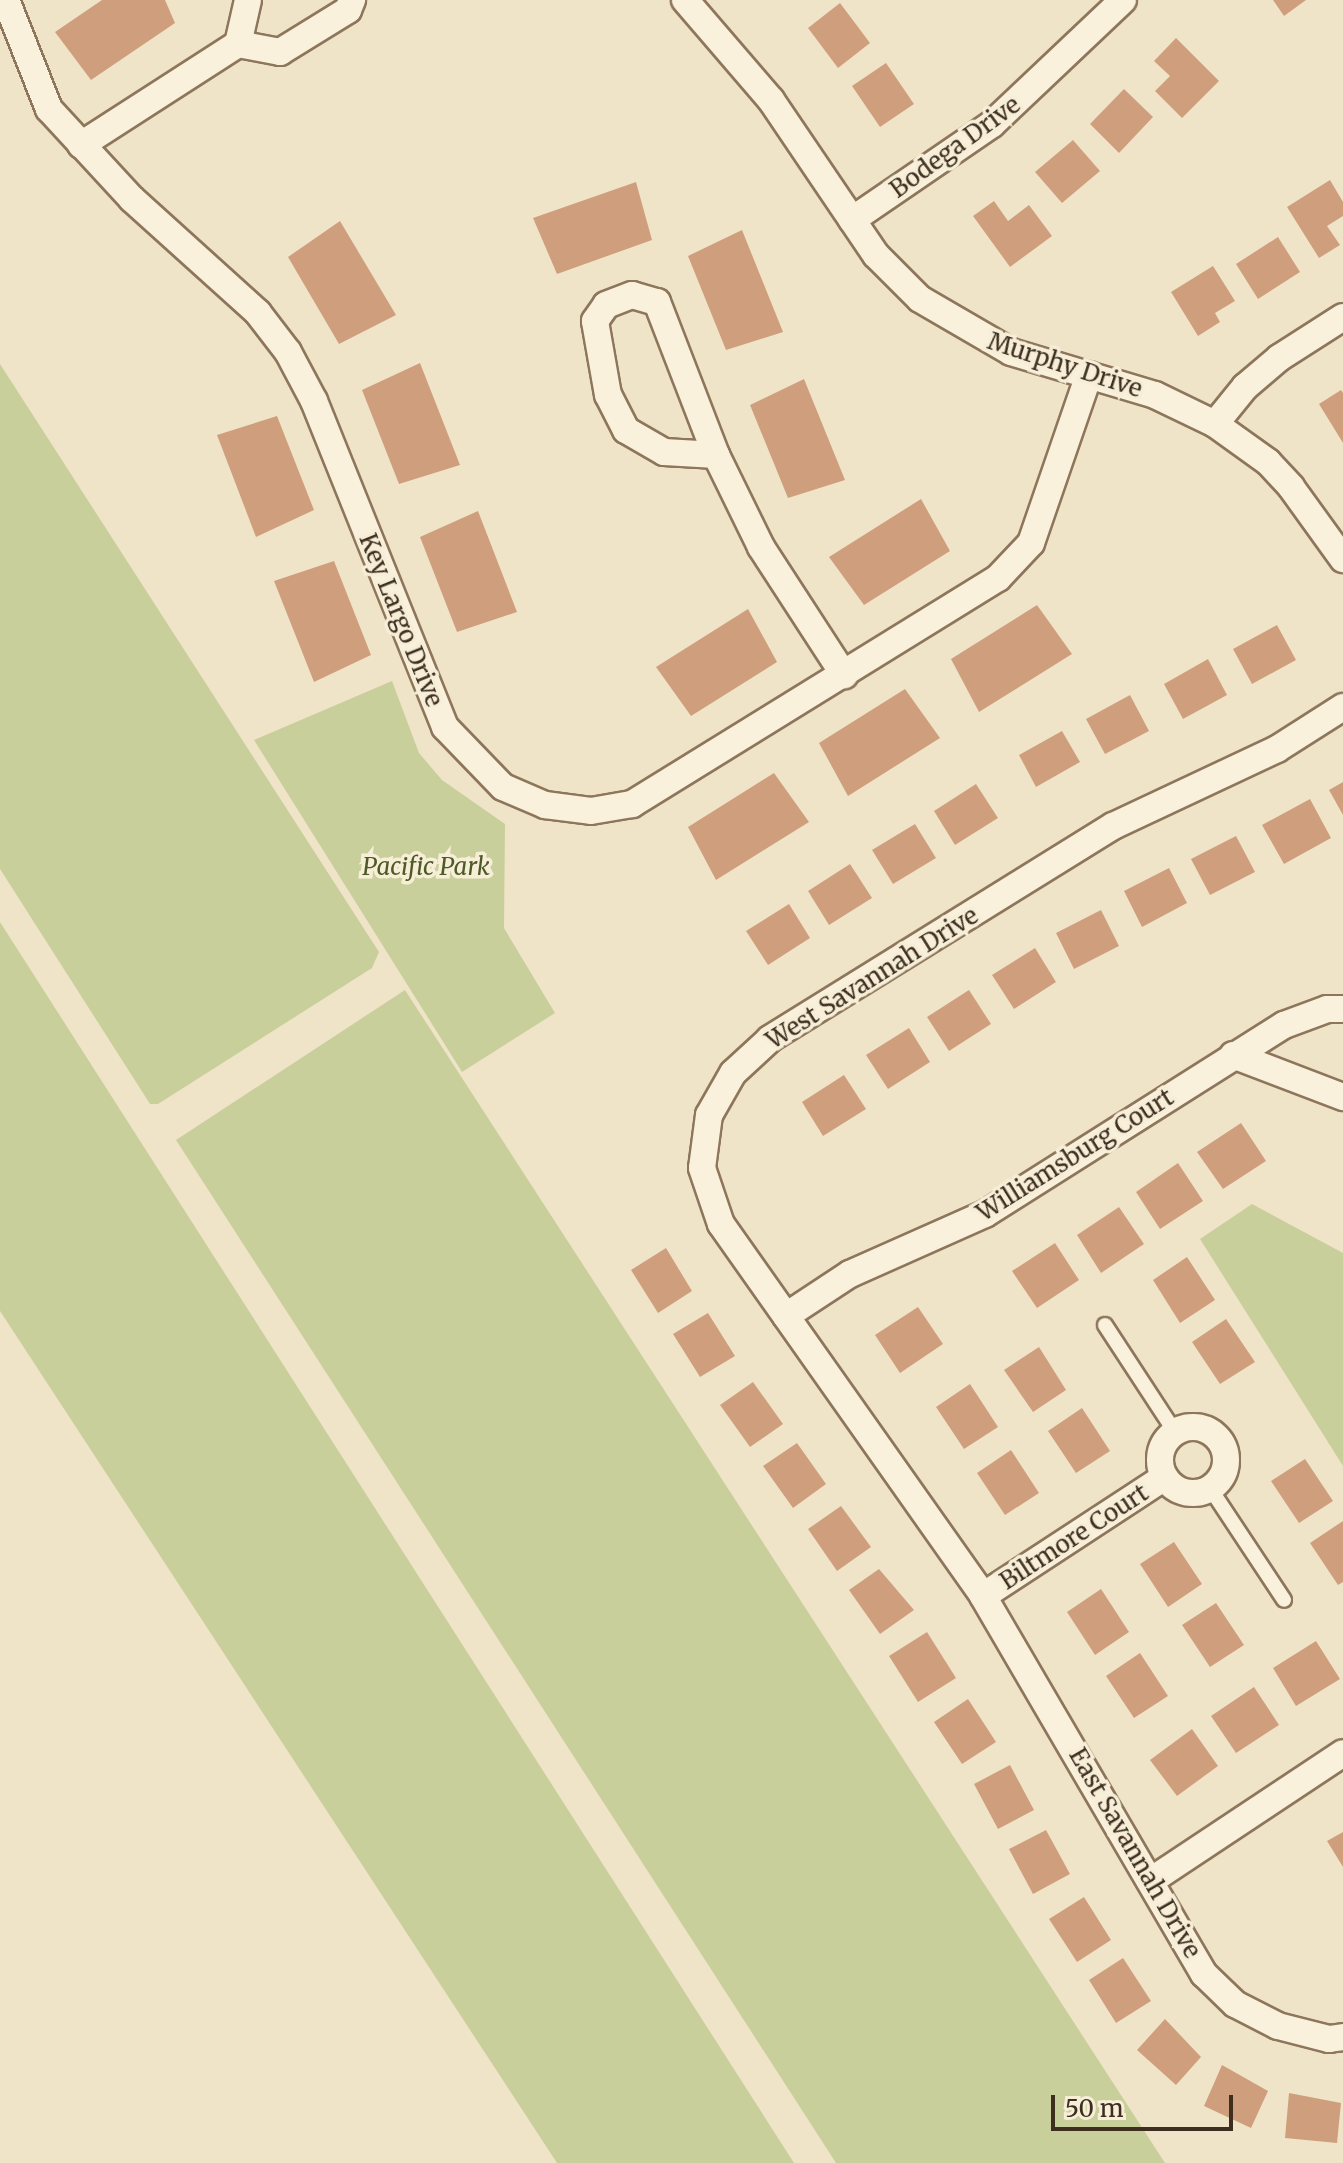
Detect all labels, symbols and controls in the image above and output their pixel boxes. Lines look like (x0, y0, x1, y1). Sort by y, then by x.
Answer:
street label: Bodega Drive (884, 90, 1026, 204)
street label: Murphy Drive (984, 326, 1146, 404)
street label: Key Largo Drive (353, 529, 449, 711)
park label: Pacific Park (362, 853, 490, 881)
street label: West Savannah Drive (761, 901, 983, 1055)
street label: Williamsburg Court (971, 1083, 1179, 1227)
street label: Biltmore Court (994, 1478, 1154, 1596)
street label: East Savannah Drive (1063, 1743, 1207, 1963)
scale bar (1055, 2079, 1237, 2129)
text: 50 m (1065, 2093, 1124, 2124)

